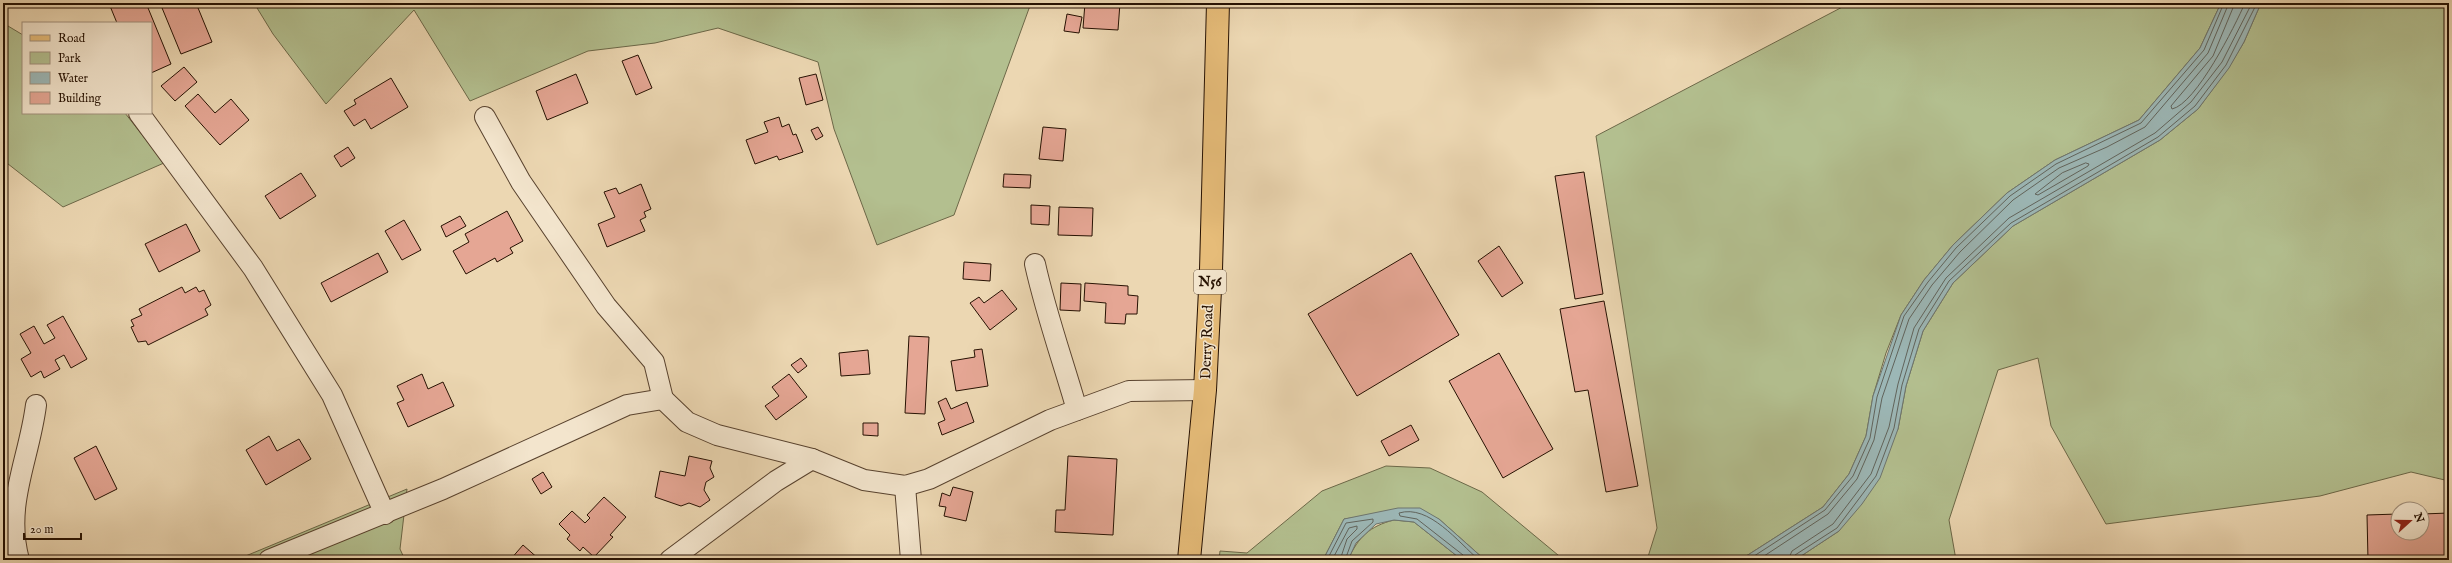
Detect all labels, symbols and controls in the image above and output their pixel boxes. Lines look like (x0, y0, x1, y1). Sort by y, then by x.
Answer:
legend (22, 22, 152, 114)
text: Road (58, 31, 86, 46)
text: Park (58, 51, 81, 66)
text: Water (58, 71, 89, 86)
text: Building (58, 91, 102, 106)
road number: N56 (1194, 270, 1226, 294)
street label: Derry Road (1196, 303, 1218, 380)
north arrow (2390, 501, 2430, 541)
text: N (2410, 510, 2427, 525)
scale bar (24, 515, 81, 541)
text: 20 m (30, 522, 53, 537)

